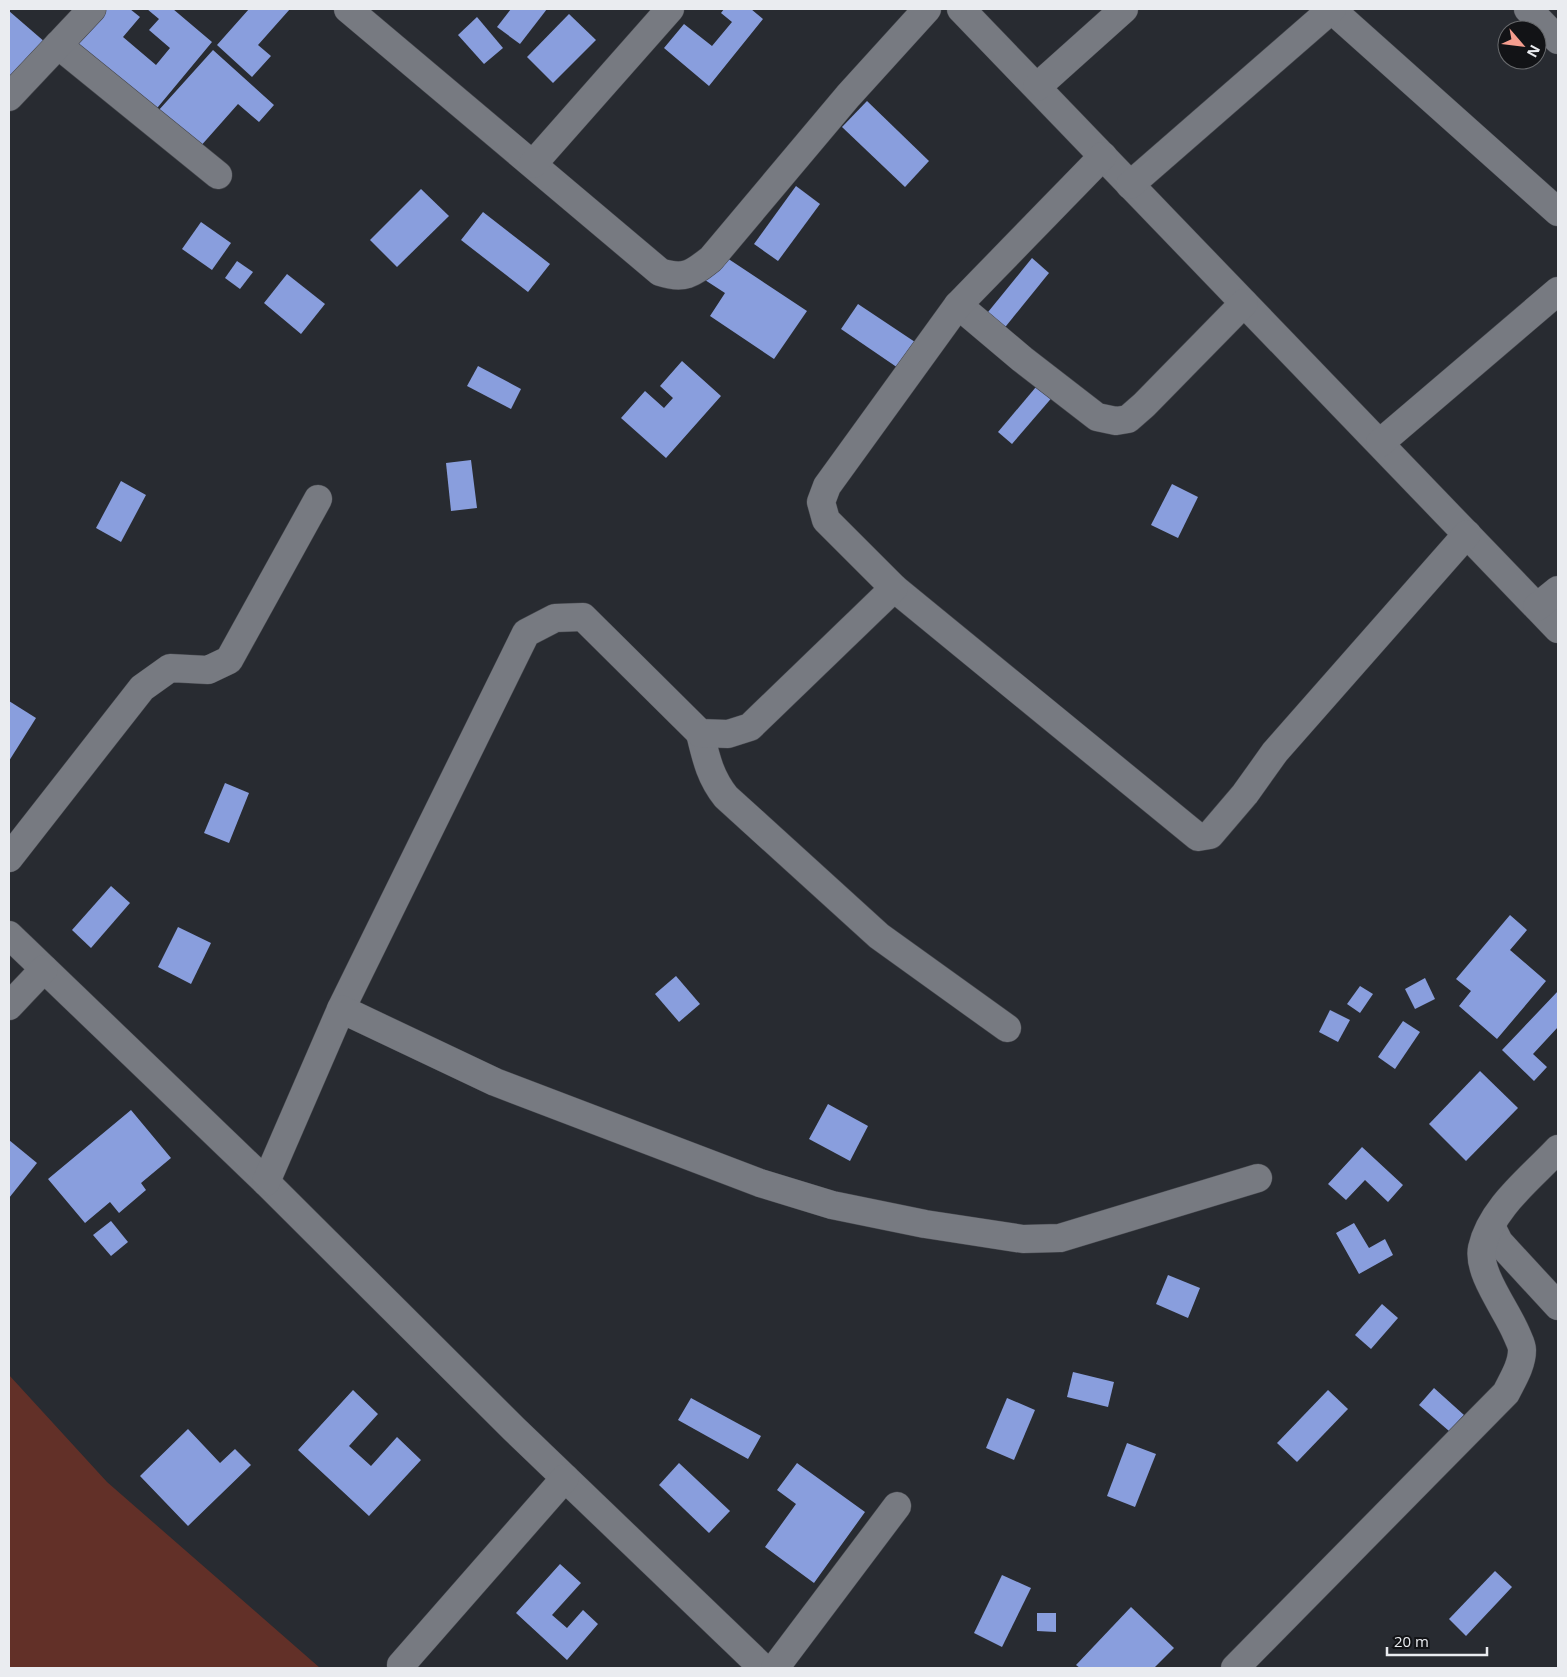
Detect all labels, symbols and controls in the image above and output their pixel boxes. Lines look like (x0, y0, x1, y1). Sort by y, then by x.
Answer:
north arrow (1497, 20, 1547, 70)
text: N (1523, 42, 1545, 61)
scale bar (1387, 1624, 1487, 1656)
text: 20 m (1394, 1631, 1429, 1651)

